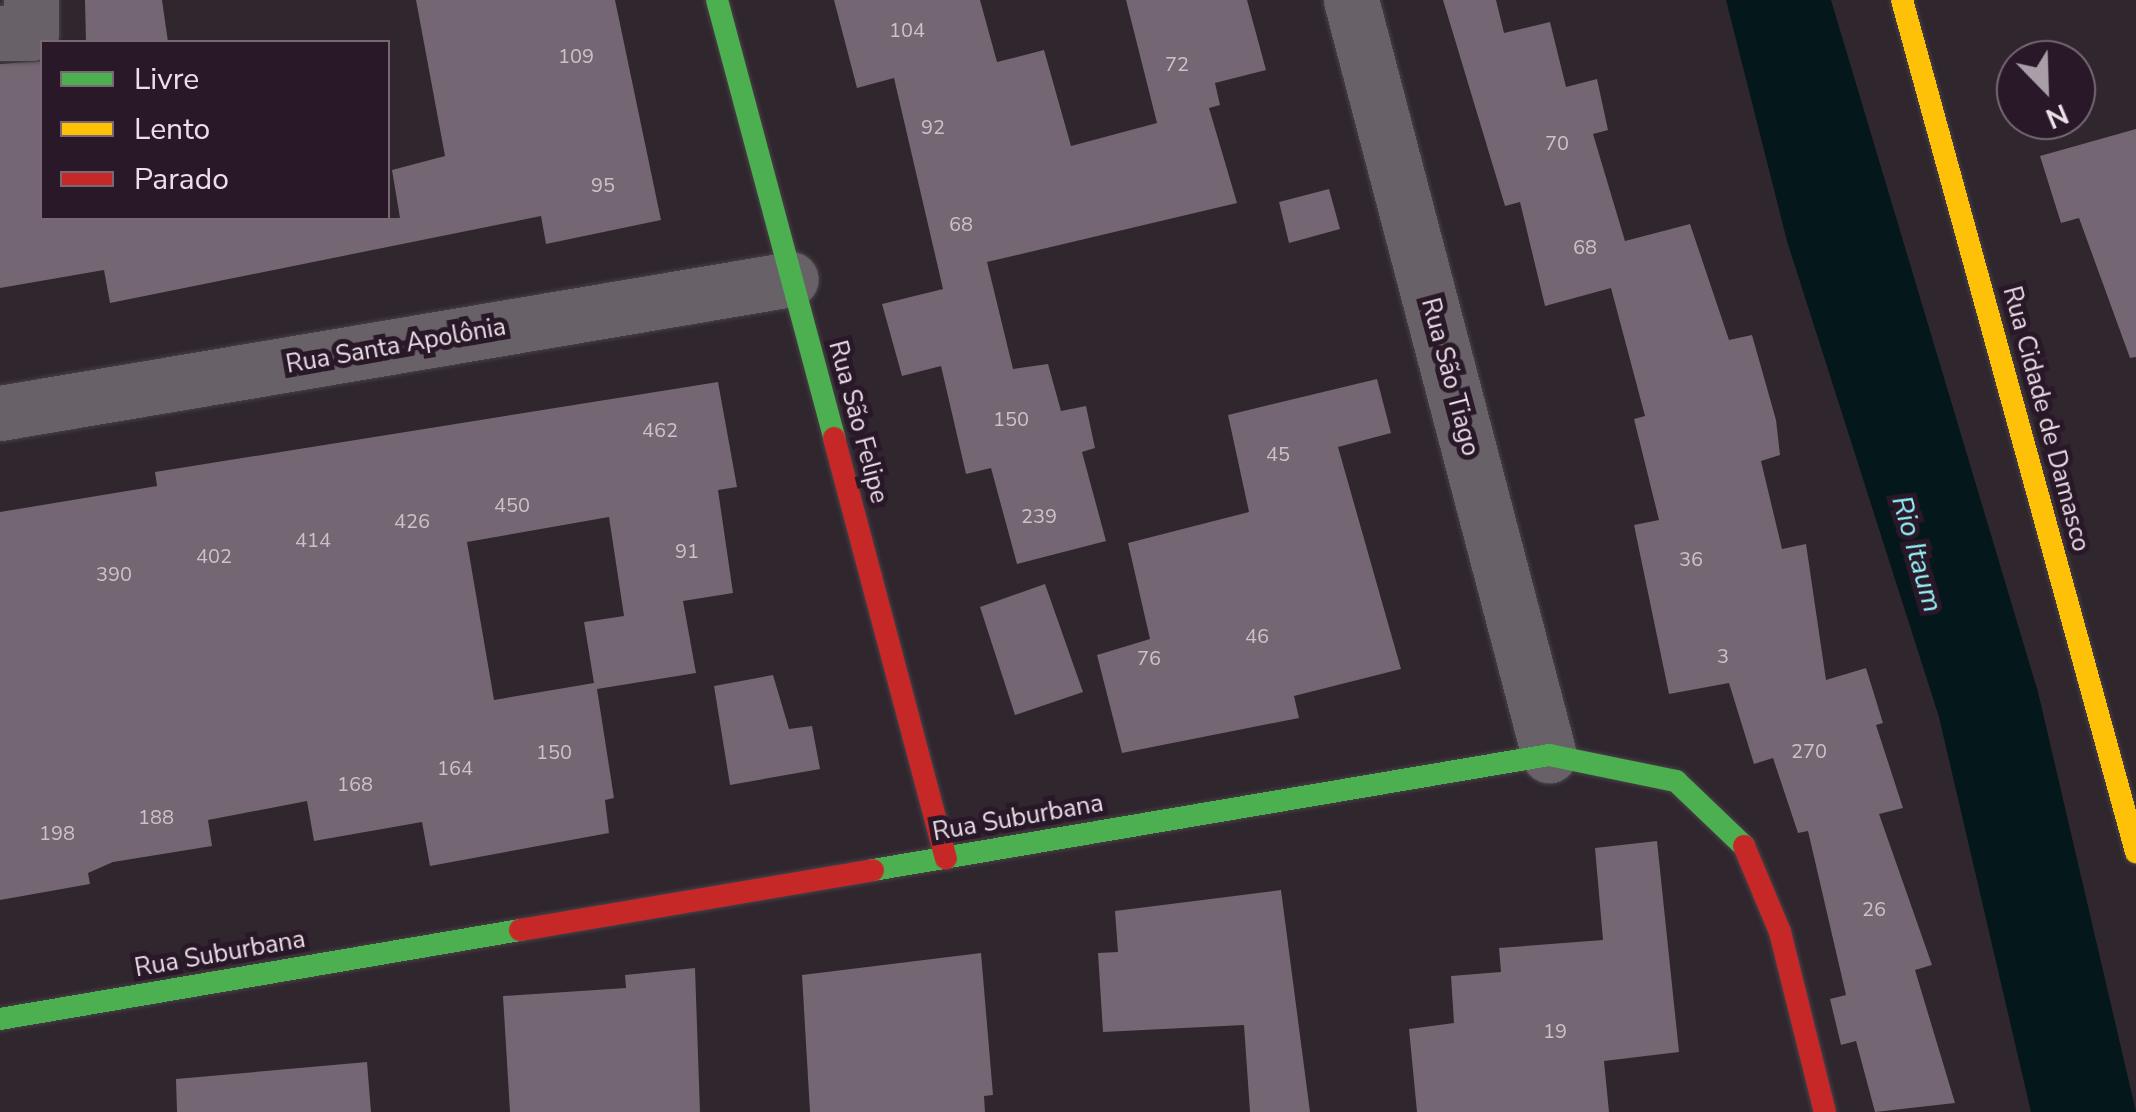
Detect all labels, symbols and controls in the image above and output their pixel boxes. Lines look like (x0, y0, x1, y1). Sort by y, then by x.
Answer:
house number: 104 (889, 18, 925, 42)
legend (40, 40, 390, 220)
north arrow (1996, 40, 2096, 140)
house number: 109 (558, 44, 594, 68)
house number: 72 (1165, 52, 1189, 76)
text: Livre (134, 59, 199, 100)
text: N (2040, 94, 2074, 137)
text: Lento (134, 109, 210, 150)
house number: 92 (921, 115, 945, 139)
house number: 70 (1545, 131, 1569, 155)
text: Parado (134, 159, 229, 200)
house number: 95 (591, 173, 615, 197)
house number: 68 (949, 212, 973, 236)
house number: 68 (1573, 235, 1597, 259)
street label: Rua Cidade de Damasco (1996, 283, 2096, 555)
street label: Rua São Tiago (1415, 295, 1485, 459)
street label: Rua Santa Apolônia (284, 312, 508, 380)
street label: Rua São Felipe (822, 337, 894, 507)
house number: 150 (993, 407, 1029, 431)
house number: 462 (642, 418, 678, 442)
house number: 45 (1266, 442, 1290, 466)
water label: Rio Itaum (1884, 492, 1950, 616)
house number: 450 (494, 493, 530, 517)
house number: 239 (1021, 504, 1057, 528)
house number: 426 (394, 509, 430, 533)
house number: 414 (295, 528, 331, 552)
house number: 91 (675, 539, 699, 563)
house number: 402 (196, 544, 232, 568)
house number: 36 (1679, 547, 1703, 571)
house number: 390 (96, 562, 132, 586)
house number: 46 (1245, 624, 1269, 648)
house number: 3 (1717, 644, 1729, 668)
house number: 76 (1137, 646, 1161, 670)
house number: 270 (1791, 739, 1827, 763)
house number: 150 (536, 740, 572, 764)
house number: 164 (437, 756, 473, 780)
house number: 168 (337, 772, 373, 796)
street label: Rua Suburbana (930, 788, 1106, 848)
house number: 188 (138, 805, 174, 829)
house number: 198 (39, 821, 75, 845)
house number: 26 (1862, 897, 1886, 921)
street label: Rua Suburbana (132, 924, 308, 984)
house number: 19 (1543, 1019, 1567, 1043)

